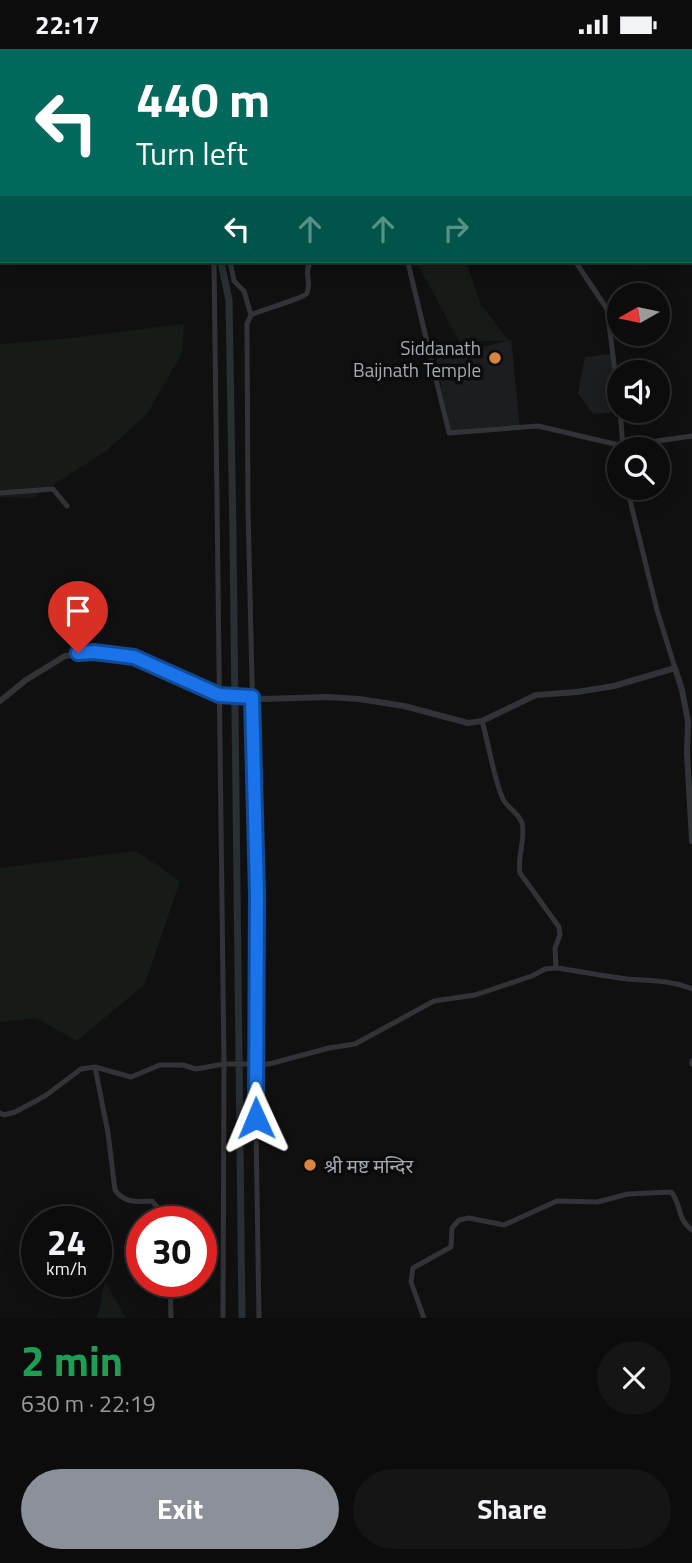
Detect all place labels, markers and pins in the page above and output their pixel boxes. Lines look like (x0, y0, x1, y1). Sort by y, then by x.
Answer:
place label: Siddanath Baijnath Temple (353, 333, 481, 384)
marker: Siddanath Baijnath Temple (487, 350, 503, 366)
pin (48, 581, 108, 653)
place label: श्री मष्ट मन्दिर (324, 1151, 414, 1180)
marker: श्री मष्ट मन्दिर (302, 1157, 318, 1173)

